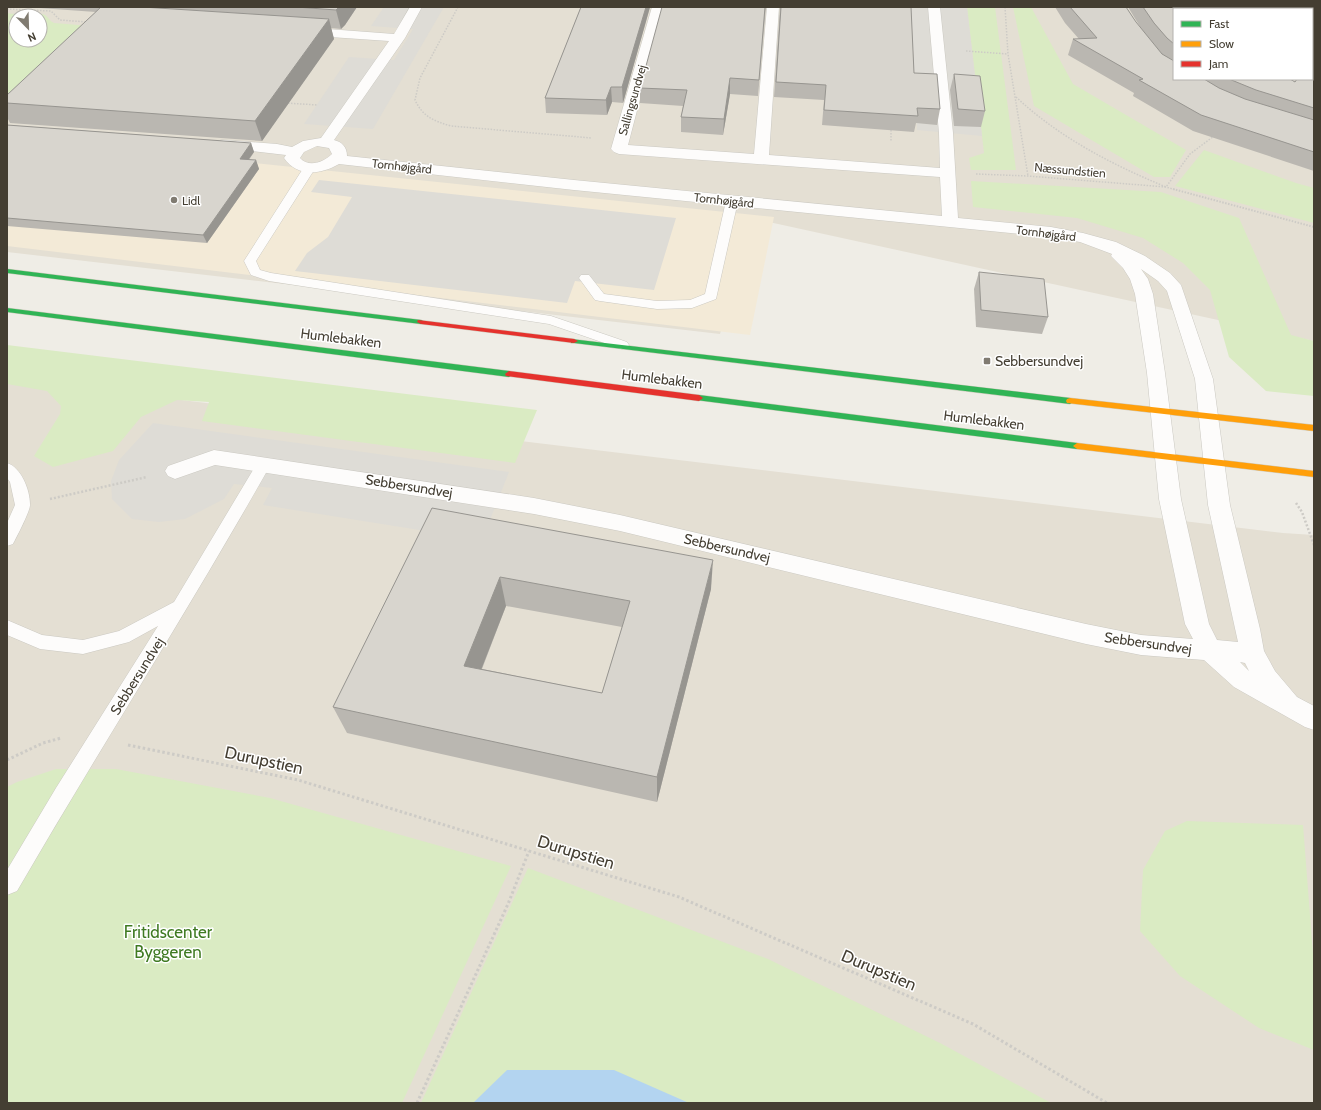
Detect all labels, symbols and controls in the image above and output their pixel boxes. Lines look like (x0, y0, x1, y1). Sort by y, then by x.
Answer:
north arrow (8, 8, 48, 48)
legend (1173, 8, 1313, 80)
text: Fast (1209, 16, 1229, 31)
text: N (26, 29, 38, 45)
text: Slow (1209, 36, 1234, 51)
text: Jam (1208, 56, 1228, 71)
street label: Sallingsundvej (615, 63, 649, 137)
street label: Tornhøjgård (371, 155, 433, 177)
street label: Næssundstien (1034, 159, 1107, 181)
street label: Tornhøjgård (693, 189, 755, 211)
place label: Lidl (182, 193, 200, 208)
marker: Lidl (169, 195, 179, 205)
street label: Tornhøjgård (1015, 222, 1077, 244)
street label: Humlebakken (299, 324, 383, 352)
place label: Sebbersundvej (995, 352, 1083, 370)
marker: Sebbersundvej (982, 356, 992, 366)
street label: Humlebakken (620, 365, 704, 393)
street label: Humlebakken (942, 406, 1026, 434)
street label: Sebbersundvej (364, 470, 454, 502)
street label: Sebbersundvej (682, 529, 772, 567)
street label: Sebbersundvej (1103, 628, 1193, 658)
street label: Sebbersundvej (106, 634, 168, 718)
street label: Durupstien (223, 742, 305, 778)
street label: Durupstien (535, 831, 617, 873)
park label: Fritidscenter Byggeren (124, 922, 213, 962)
street label: Durupstien (839, 945, 919, 995)

